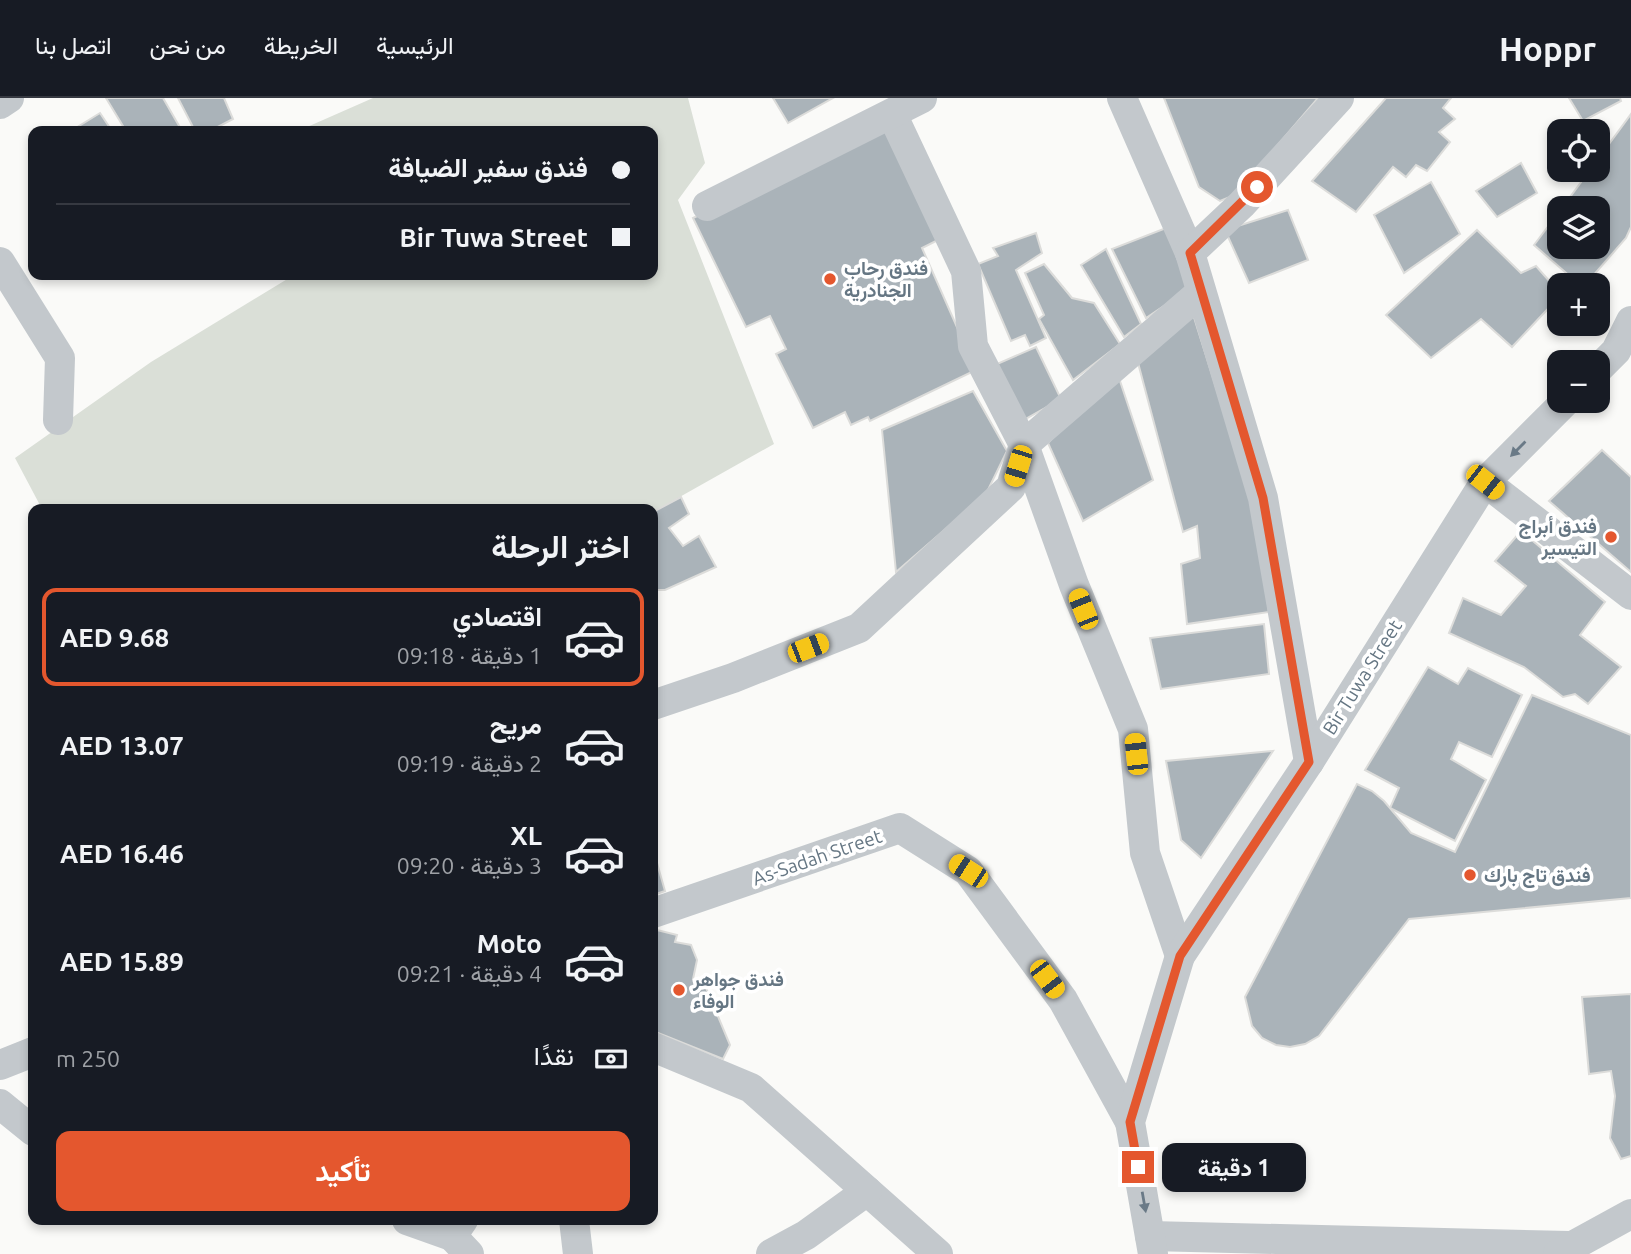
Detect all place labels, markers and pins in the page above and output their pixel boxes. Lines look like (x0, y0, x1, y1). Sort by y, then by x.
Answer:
place label: فندق رحاب الجنادرية (844, 257, 928, 303)
marker: فندق رحاب الجنادرية (822, 271, 838, 287)
place label: فندق أبراج التيسير (1518, 515, 1597, 561)
marker: فندق أبراج التيسير (1603, 529, 1619, 545)
place label: فندق تاج بارك (1484, 864, 1591, 888)
marker: فندق تاج بارك (1462, 867, 1478, 883)
place label: فندق جواهر الوفاء (692, 968, 784, 1014)
marker: فندق جواهر الوفاء (671, 982, 687, 998)

